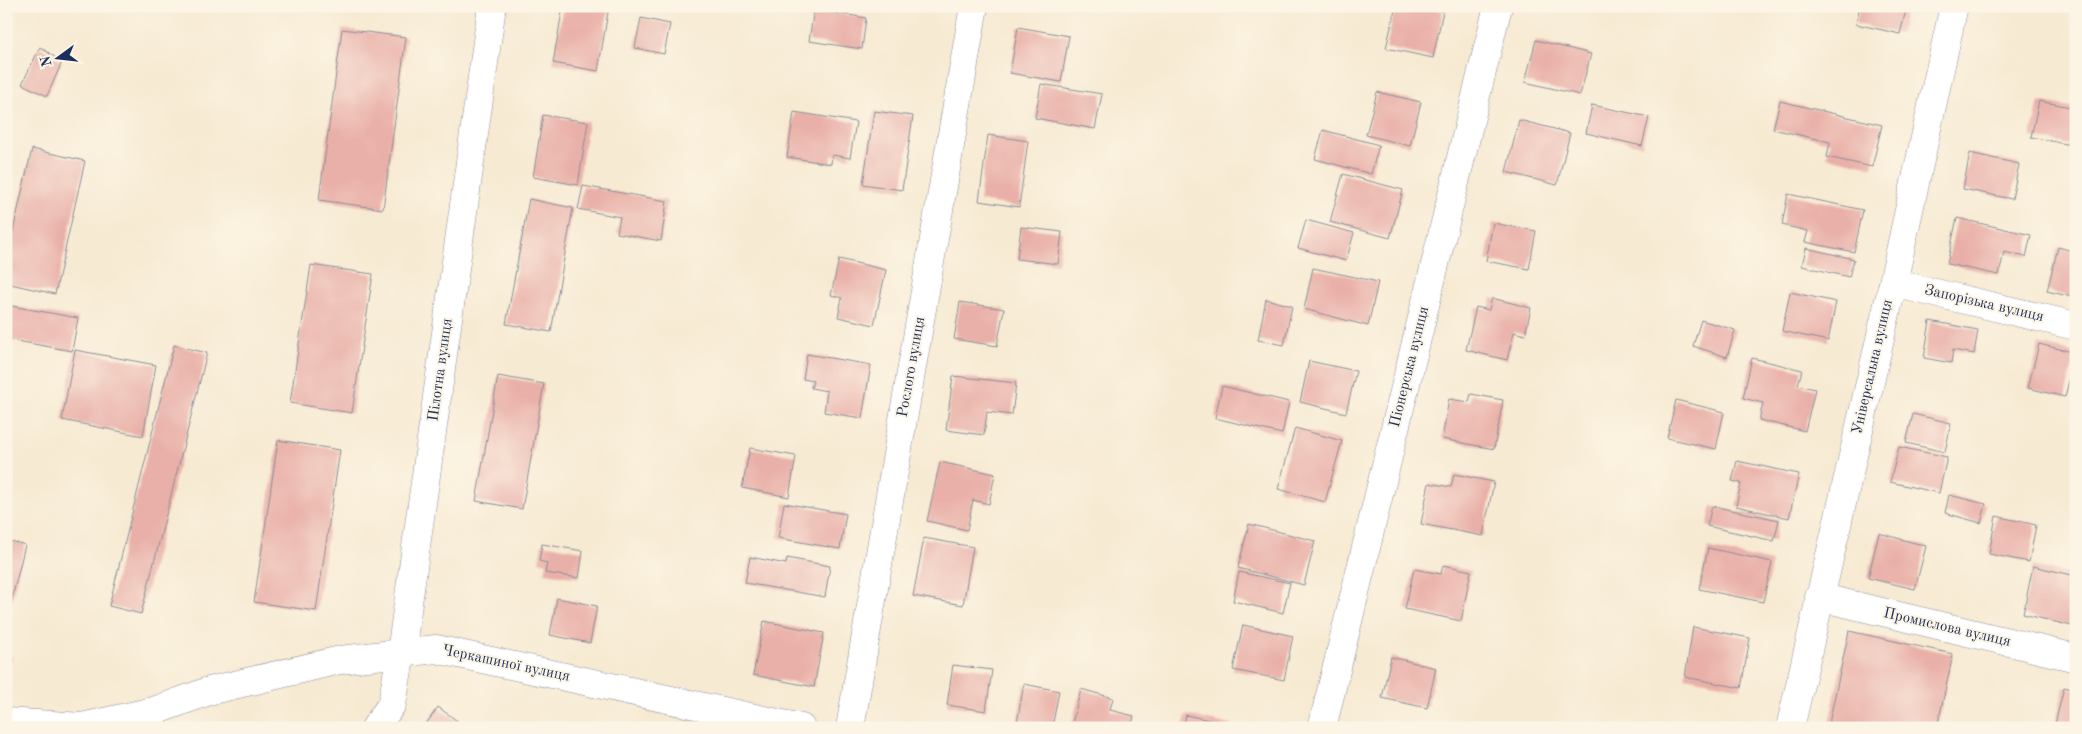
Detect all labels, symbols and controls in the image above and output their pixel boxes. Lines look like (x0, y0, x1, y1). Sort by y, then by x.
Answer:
north arrow (32, 32, 82, 82)
text: N (38, 54, 55, 68)
street label: Запорізька вулиця (1923, 283, 2045, 325)
street label: Універсальна вулиця (1850, 298, 1896, 436)
street label: Піонерська вулиця (1388, 305, 1432, 429)
street label: Рослого вулиця (896, 315, 928, 418)
street label: Пілотна вулиця (426, 317, 456, 422)
street label: Промислова вулиця (1882, 606, 2012, 650)
street label: Черкашиної вулиця (441, 643, 571, 685)

